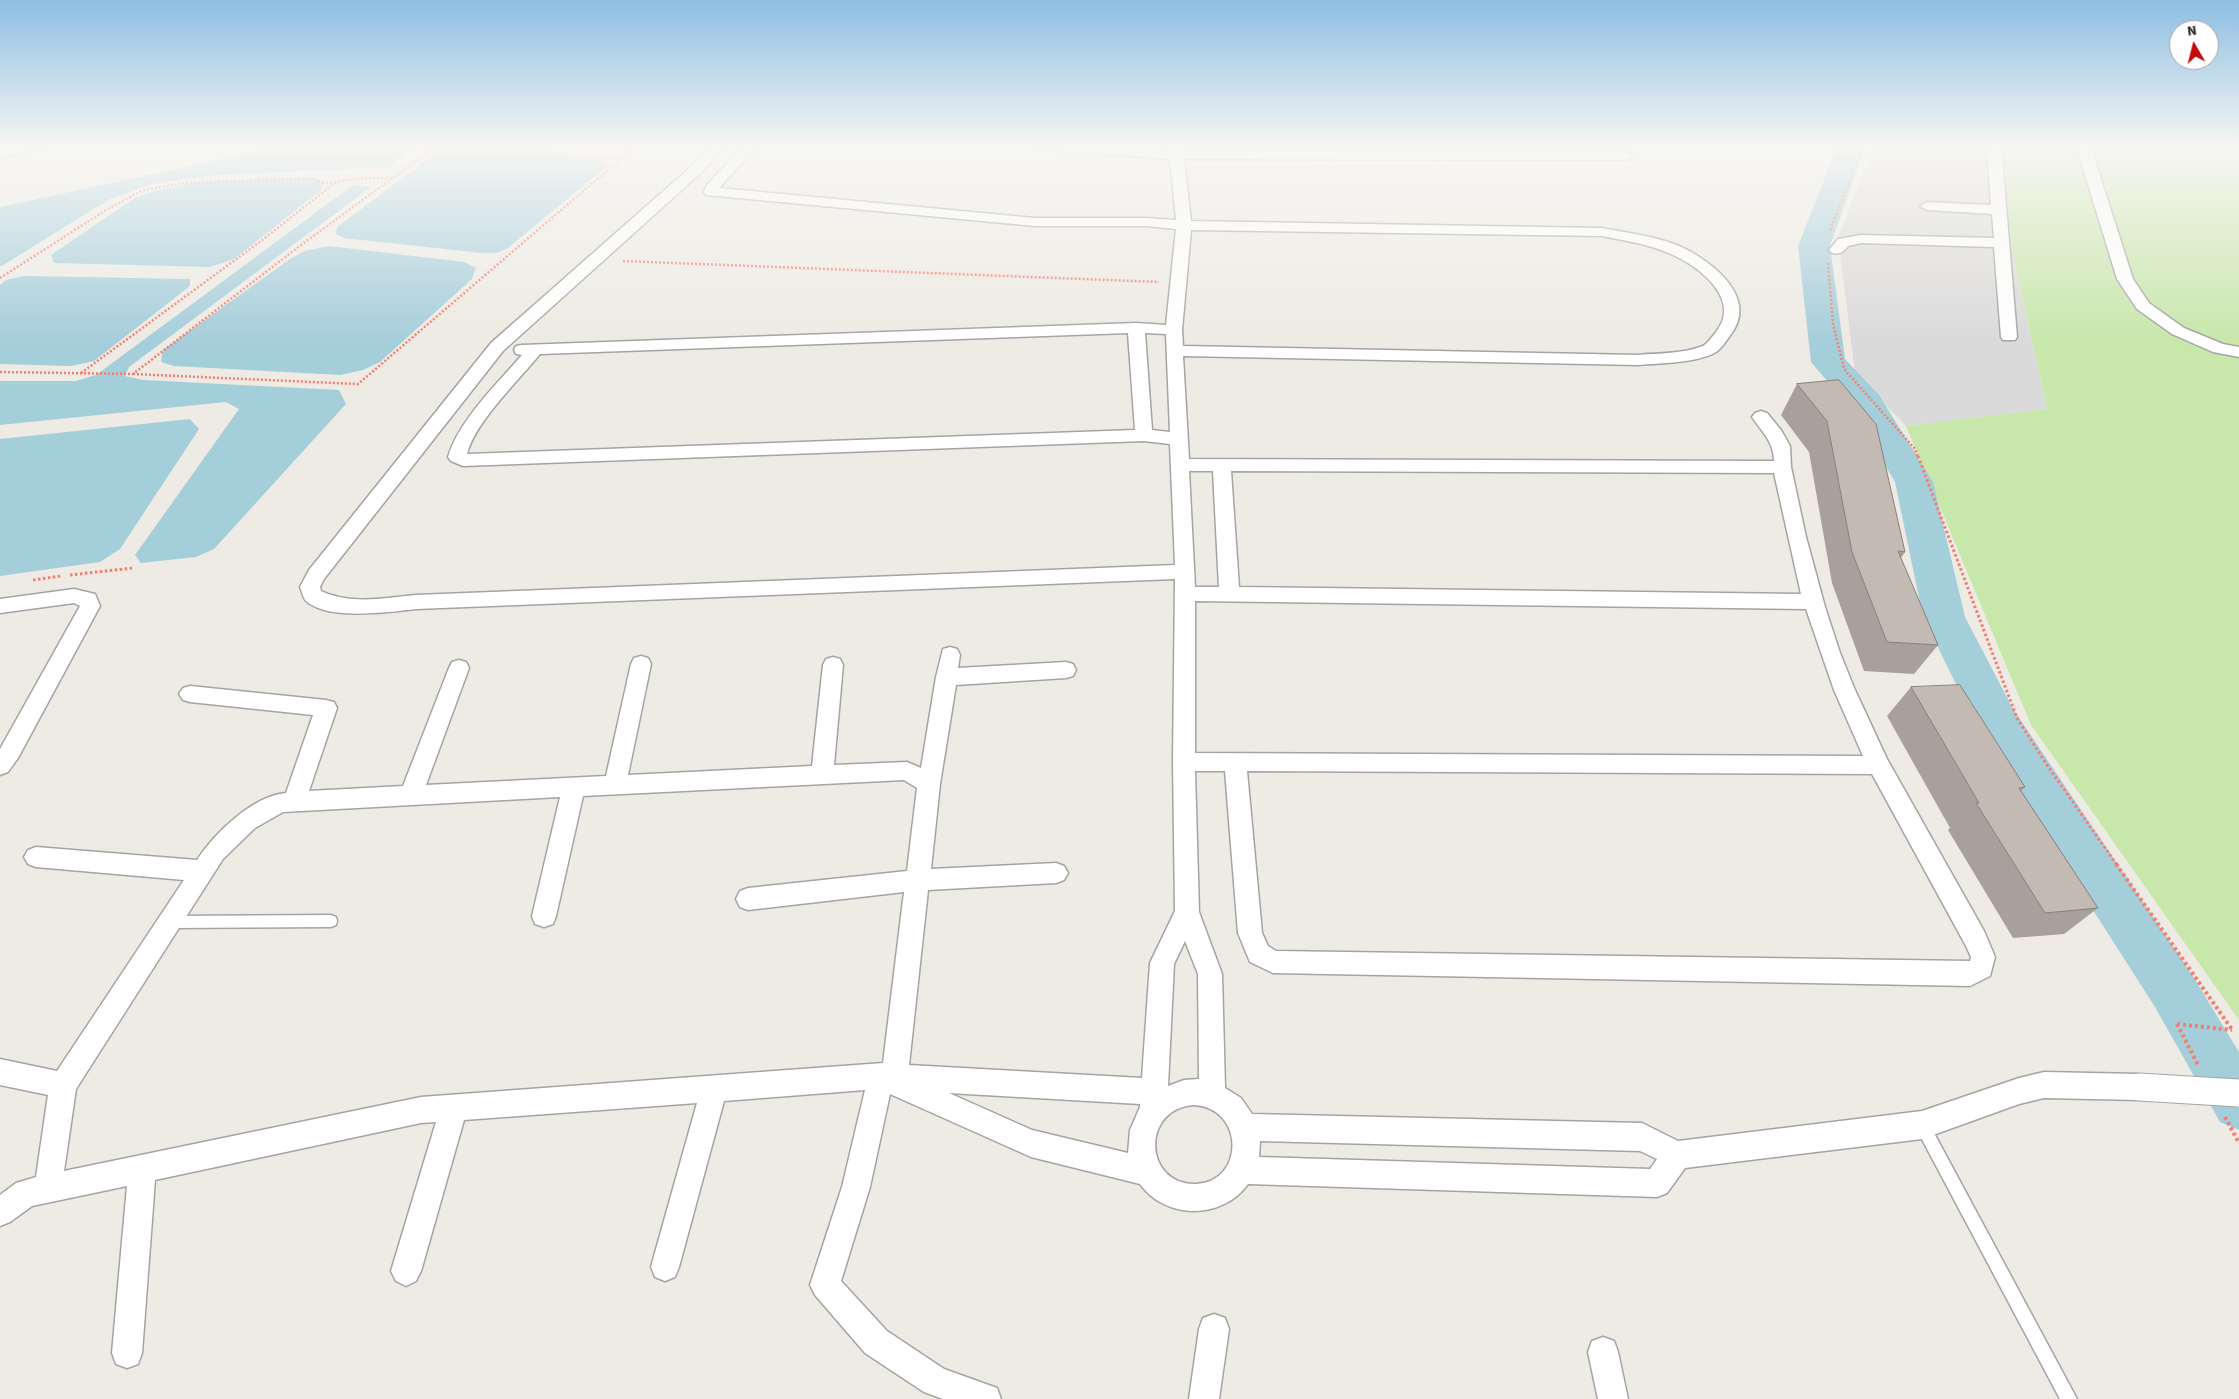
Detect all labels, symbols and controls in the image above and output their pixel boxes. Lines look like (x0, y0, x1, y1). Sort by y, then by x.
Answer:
north arrow (2169, 20, 2219, 70)
text: N (2186, 21, 2198, 42)

